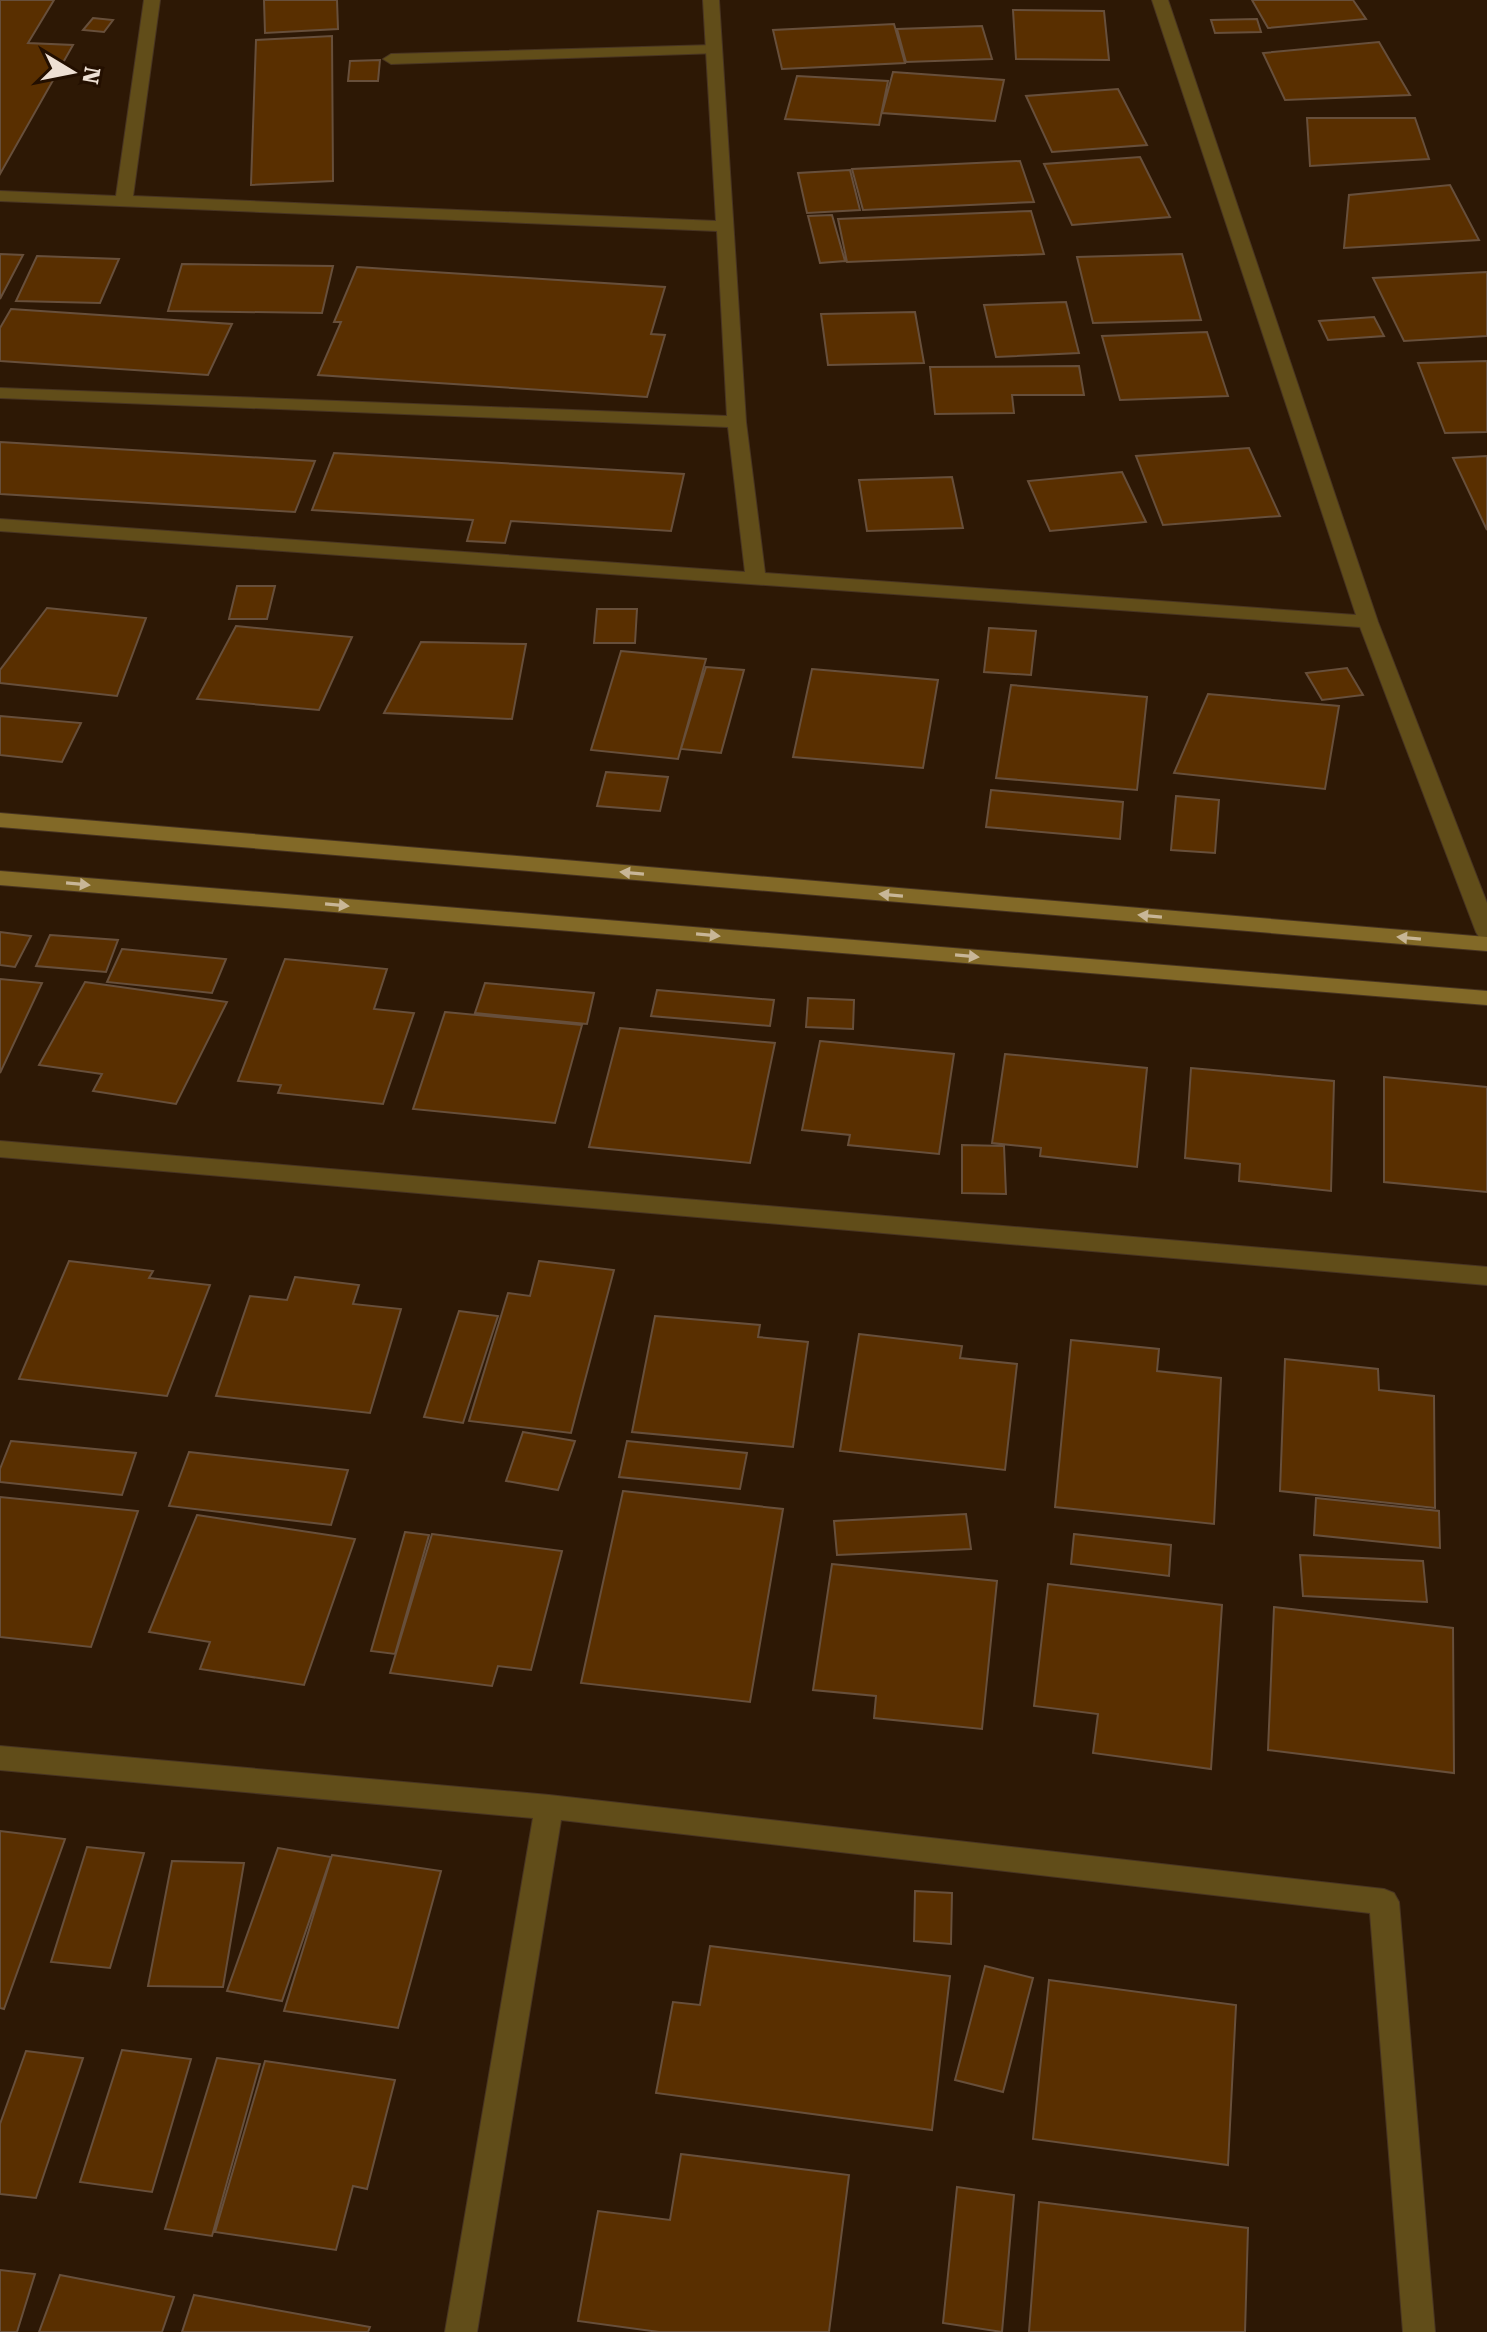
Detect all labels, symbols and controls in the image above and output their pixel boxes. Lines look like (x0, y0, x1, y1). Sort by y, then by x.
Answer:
north arrow (32, 32, 112, 112)
text: N (77, 65, 105, 86)
one-way arrow (619, 866, 644, 879)
one-way arrow (66, 878, 91, 891)
one-way arrow (878, 888, 903, 901)
one-way arrow (325, 899, 350, 912)
one-way arrow (1137, 909, 1162, 922)
one-way arrow (696, 929, 721, 942)
one-way arrow (1396, 931, 1421, 944)
one-way arrow (955, 950, 980, 963)

